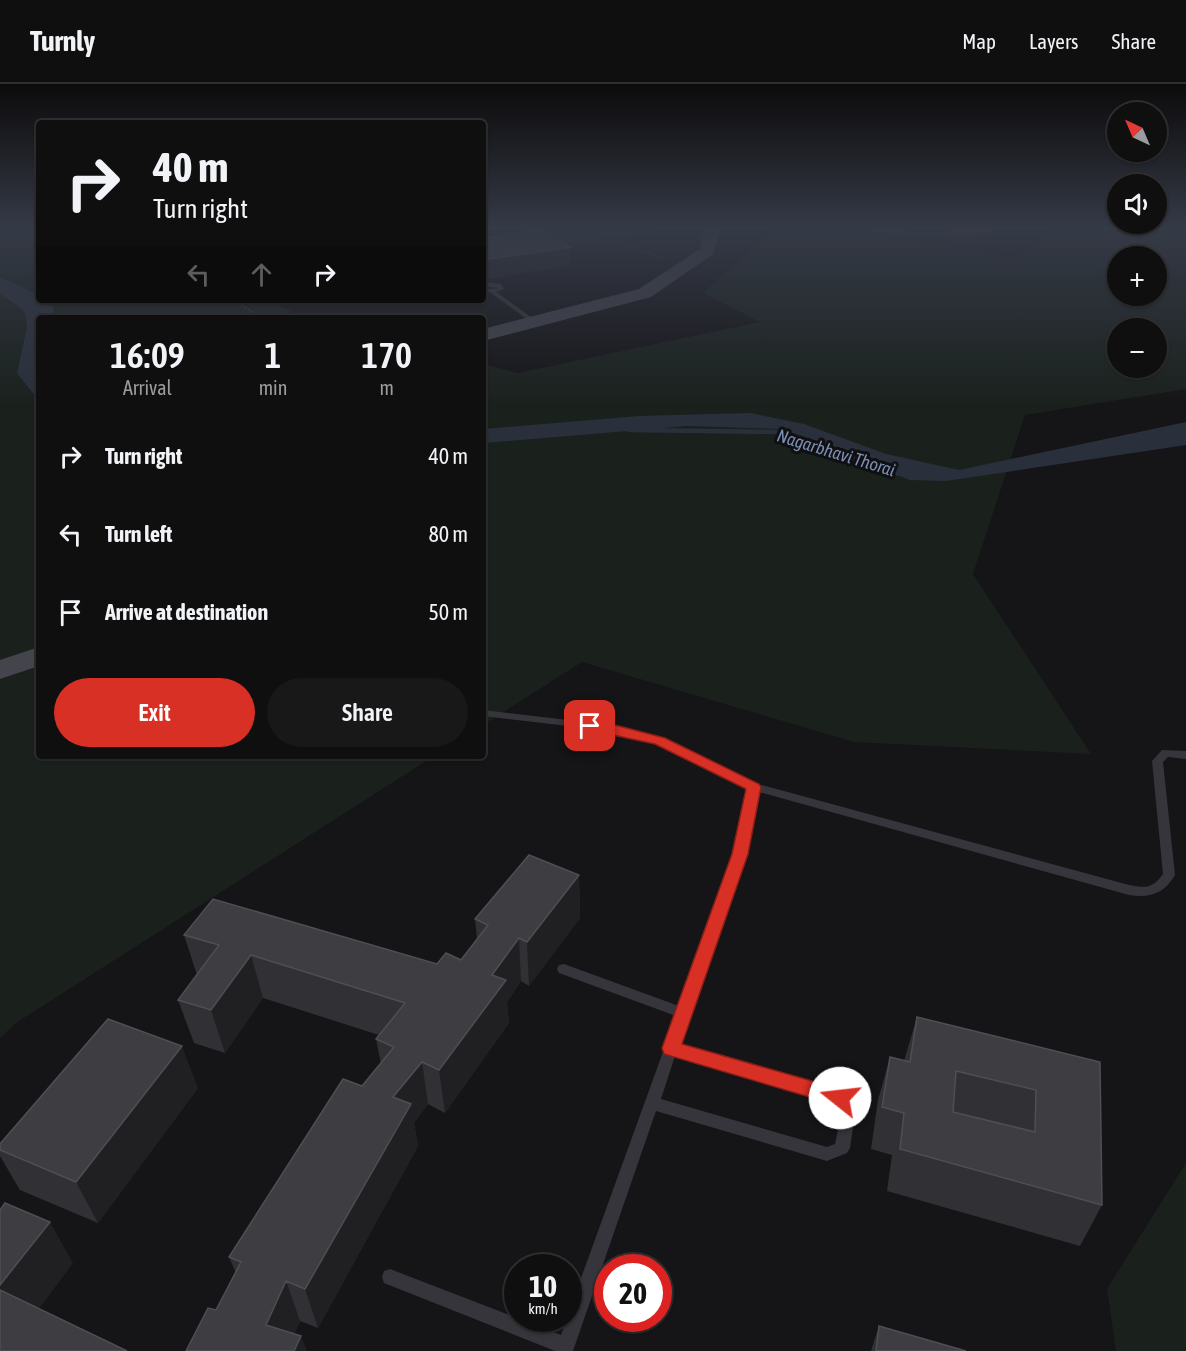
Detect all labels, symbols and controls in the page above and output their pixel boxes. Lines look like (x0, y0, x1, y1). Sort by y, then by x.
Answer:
text: Turnly (30, 25, 95, 57)
text: Map (962, 29, 996, 53)
text: Layers (1029, 29, 1079, 53)
text: Share (1112, 29, 1156, 53)
north arrow (1107, 102, 1167, 162)
map controls (1107, 102, 1167, 378)
text: 40 m (153, 143, 228, 191)
icon: right (54, 144, 132, 222)
button: sound (1107, 174, 1167, 234)
text: Turn right (153, 193, 248, 224)
button: + (1107, 246, 1167, 306)
icon: left (182, 258, 215, 291)
icon: ahead (245, 258, 278, 291)
icon: right (308, 258, 341, 291)
button: − (1107, 318, 1167, 378)
text: 16:09 (110, 334, 185, 376)
text: 1 (265, 334, 281, 376)
text: 170 (361, 334, 412, 376)
text: Arrival (123, 376, 172, 399)
text: min (259, 376, 287, 399)
text: m (379, 376, 394, 399)
water label: Nagarbhavi Thorai (775, 425, 898, 480)
icon: right (54, 440, 87, 473)
text: Turn right (105, 443, 182, 469)
text: 40 m (428, 443, 468, 469)
icon: left (54, 518, 87, 551)
text: Turn left (105, 521, 172, 547)
text: 80 m (428, 521, 468, 547)
icon: arrive (54, 596, 87, 629)
text: Arrive at destination (105, 599, 268, 625)
text: 50 m (428, 599, 468, 625)
button: Exit (54, 678, 255, 747)
button: Share (267, 678, 468, 747)
pin (564, 700, 615, 751)
icon: arrive (573, 709, 606, 742)
position arrow (808, 1066, 872, 1130)
speed limit sign: 20 (594, 1254, 672, 1332)
text: 10 (529, 1269, 557, 1303)
text: km/h (528, 1300, 558, 1317)

